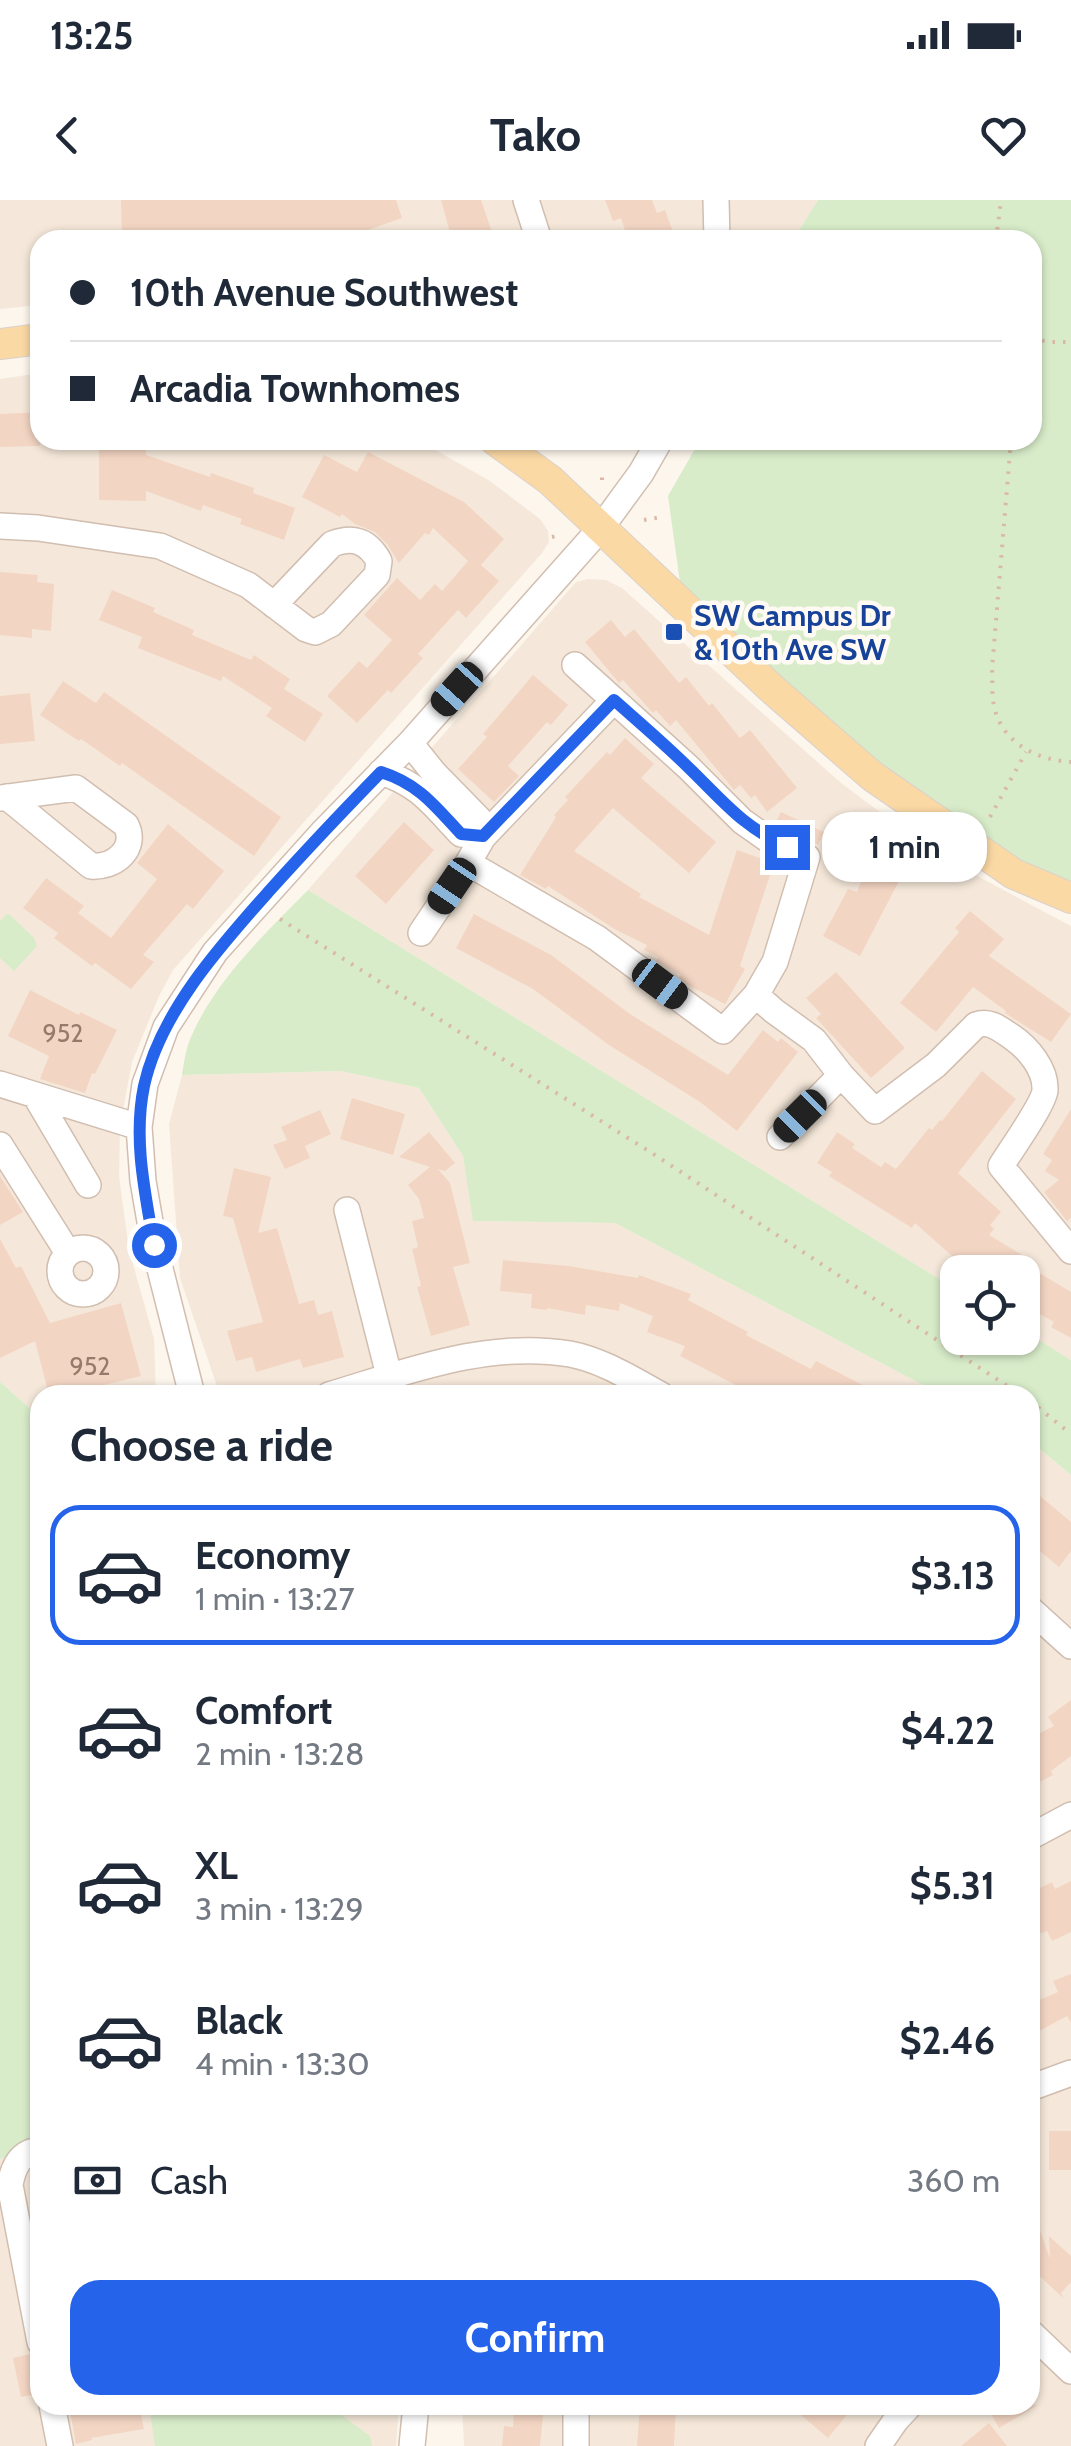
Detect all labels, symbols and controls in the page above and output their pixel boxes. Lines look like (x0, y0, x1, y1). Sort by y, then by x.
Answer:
text: 13:25 (50, 12, 133, 59)
icon: back (40, 108, 95, 163)
text: Tako (490, 108, 581, 162)
icon: heart (976, 108, 1031, 163)
text: 10th Avenue Southwest (130, 269, 518, 316)
text: Arcadia Townhomes (130, 365, 460, 412)
place label: SW Campus Dr & 10th Ave SW (694, 597, 891, 668)
marker: SW Campus Dr & 10th Ave SW (663, 621, 685, 643)
car (426, 657, 488, 721)
callout: 1 min (822, 812, 987, 882)
route end (765, 825, 810, 870)
text: 1 min (868, 827, 941, 866)
car (423, 853, 481, 919)
car (627, 954, 693, 1014)
house number: 952 (43, 1018, 83, 1048)
car (768, 1084, 832, 1148)
route start (132, 1223, 177, 1268)
map controls (940, 1255, 1040, 1355)
button: locate (940, 1255, 1040, 1355)
house number: 952 (70, 1351, 110, 1381)
text: Choose a ride (70, 1418, 333, 1472)
icon: car (75, 1530, 165, 1620)
text: Economy (195, 1532, 350, 1579)
text: $3.13 (910, 1552, 995, 1599)
text: 1 min · 13:27 (195, 1579, 355, 1618)
icon: car (75, 1685, 165, 1775)
text: Comfort (195, 1687, 332, 1734)
text: $4.22 (901, 1707, 995, 1754)
text: 2 min · 13:28 (195, 1734, 364, 1773)
icon: car (75, 1840, 165, 1930)
text: XL (195, 1842, 238, 1889)
text: $5.31 (910, 1862, 995, 1909)
text: 3 min · 13:29 (195, 1889, 364, 1928)
icon: car (75, 1995, 165, 2085)
text: Black (195, 1997, 283, 2044)
text: $2.46 (899, 2017, 995, 2064)
text: 4 min · 13:30 (195, 2044, 370, 2083)
icon: cash (70, 2153, 125, 2208)
text: Cash (150, 2157, 228, 2204)
text: 360 m (907, 2161, 1000, 2200)
button: Confirm (70, 2280, 1000, 2395)

